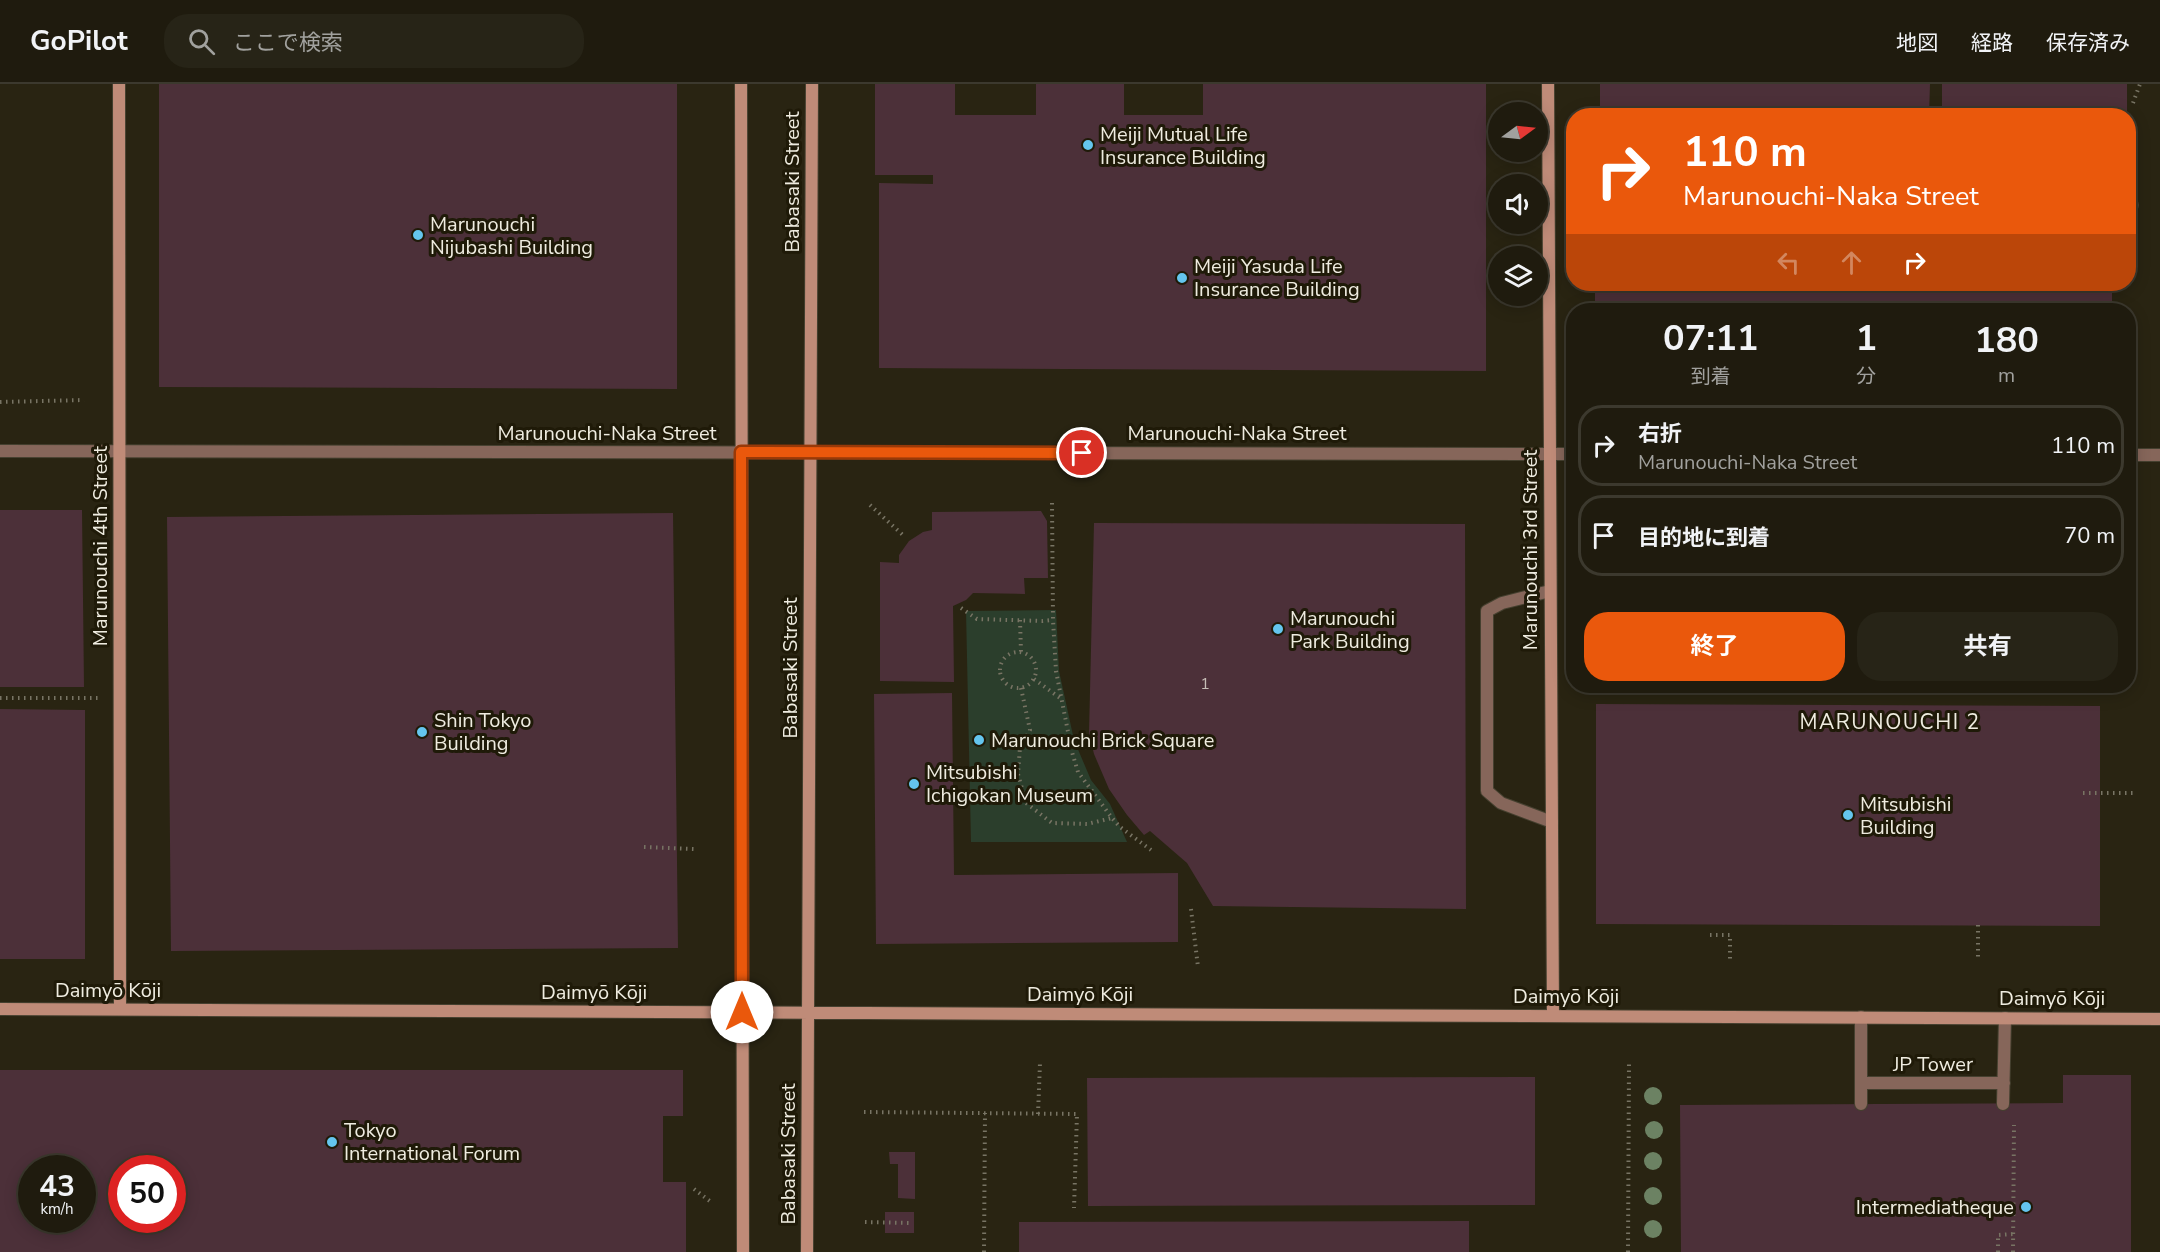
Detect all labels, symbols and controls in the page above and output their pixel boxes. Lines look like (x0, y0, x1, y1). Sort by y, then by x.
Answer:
search box (164, 14, 584, 68)
text: GoPilot (30, 22, 128, 60)
icon: search (185, 25, 218, 58)
text: ここで検索 (233, 28, 343, 58)
text: 地図 (1896, 29, 1938, 57)
text: 経路 (1971, 29, 2013, 57)
text: 保存済み (2046, 29, 2130, 57)
north arrow (1488, 102, 1548, 162)
map controls (1488, 102, 1548, 306)
street label: Babasaki Street (779, 111, 806, 252)
place label: Meiji Mutual Life Insurance Building (1100, 121, 1266, 171)
text: 110 m (1683, 124, 1807, 181)
icon: right (1584, 132, 1662, 210)
marker: Meiji Mutual Life Insurance Building (1081, 138, 1095, 152)
button: sound (1488, 174, 1548, 234)
text: Marunouchi-Naka Street (1683, 178, 1979, 215)
place label: Marunouchi Nijubashi Building (430, 211, 593, 261)
marker: Marunouchi Nijubashi Building (411, 228, 425, 242)
button: layers (1488, 246, 1548, 306)
icon: left (1772, 246, 1805, 279)
icon: ahead (1835, 246, 1868, 279)
icon: right (1898, 246, 1931, 279)
place label: Meiji Yasuda Life Insurance Building (1194, 253, 1360, 303)
marker: Meiji Yasuda Life Insurance Building (1175, 271, 1189, 285)
text: 07:11 (1663, 314, 1758, 363)
text: 1 (1855, 314, 1877, 363)
text: 180 (1974, 316, 2039, 365)
text: m (1998, 362, 2015, 389)
text: 到着 (1691, 363, 1731, 390)
text: 分 (1856, 363, 1876, 390)
text: 右折 (1638, 419, 1682, 449)
street label: Marunouchi-Naka Street (497, 420, 718, 447)
street label: Marunouchi-Naka Street (1127, 420, 1348, 447)
pin (1056, 427, 1107, 478)
icon: right (1587, 429, 1620, 462)
text: 110 m (2051, 431, 2115, 461)
icon: arrive (1065, 436, 1098, 469)
street label: Marunouchi 4th Street (87, 445, 114, 646)
street label: Marunouchi 3rd Street (1517, 449, 1544, 650)
text: Marunouchi-Naka Street (1638, 449, 1857, 476)
icon: arrive (1587, 519, 1620, 552)
text: 70 m (2064, 521, 2115, 551)
text: 目的地に到着 (1638, 523, 1770, 553)
street label: Babasaki Street (777, 597, 804, 738)
place label: Marunouchi Park Building (1290, 605, 1410, 655)
button: 終了 (1584, 612, 1845, 681)
button: 共有 (1857, 612, 2118, 681)
marker: Marunouchi Park Building (1271, 622, 1285, 636)
house number: 1 (1200, 673, 1210, 695)
place label: Shin Tokyo Building (434, 707, 531, 757)
district label: MARUNOUCHI 2 (1799, 708, 1981, 736)
marker: Shin Tokyo Building (415, 725, 429, 739)
place label: Marunouchi Brick Square (991, 727, 1214, 754)
marker: Marunouchi Brick Square (972, 733, 986, 747)
place label: Mitsubishi Ichigokan Museum (926, 759, 1093, 809)
marker: Mitsubishi Ichigokan Museum (907, 777, 921, 791)
place label: Mitsubishi Building (1860, 791, 1952, 841)
marker: Mitsubishi Building (1841, 808, 1855, 822)
street label: Daimyō Kōji (55, 977, 161, 1004)
street label: Daimyō Kōji (541, 979, 647, 1006)
position arrow (710, 980, 774, 1044)
street label: Daimyō Kōji (1027, 981, 1133, 1008)
street label: Daimyō Kōji (1513, 983, 1619, 1010)
street label: Daimyō Kōji (1999, 985, 2105, 1012)
street label: JP Tower (1892, 1051, 1973, 1078)
street label: Babasaki Street (775, 1083, 802, 1224)
place label: Tokyo International Forum (344, 1117, 520, 1167)
marker: Tokyo International Forum (325, 1135, 339, 1149)
speed limit sign: 50 (108, 1155, 186, 1233)
text: 43 (39, 1166, 75, 1207)
place label: Intermediatheque (1856, 1194, 2014, 1221)
text: km/h (40, 1199, 74, 1219)
marker: Intermediatheque (2019, 1200, 2033, 1214)

